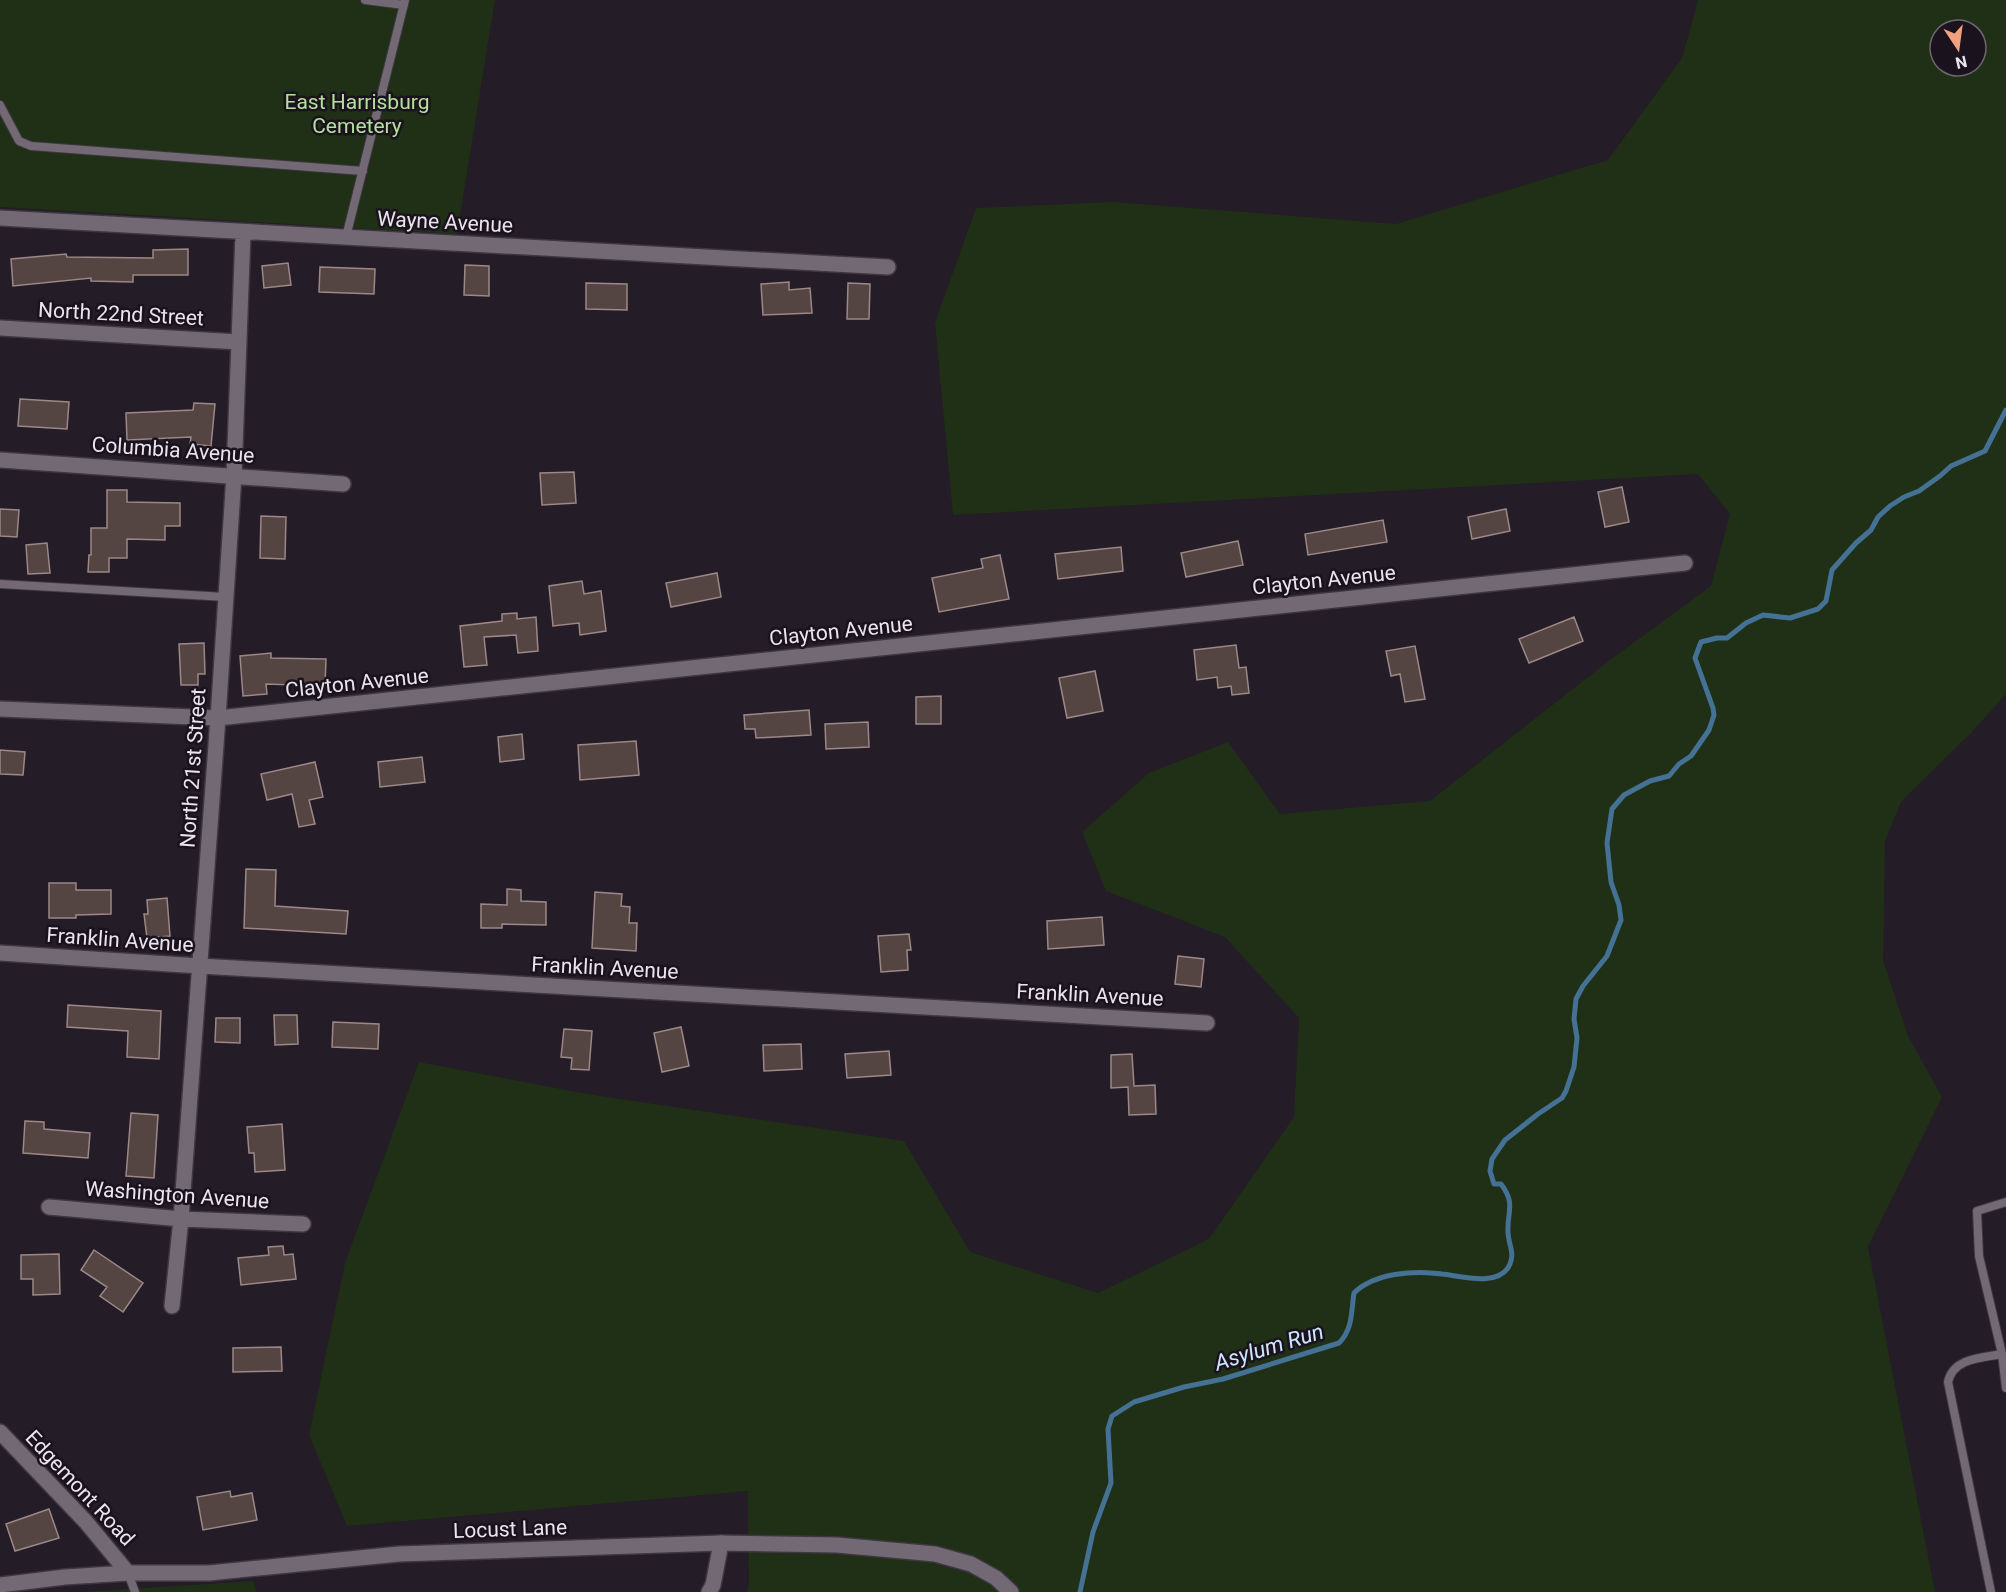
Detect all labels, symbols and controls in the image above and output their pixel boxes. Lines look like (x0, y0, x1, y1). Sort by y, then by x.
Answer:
north arrow (1928, 18, 1988, 78)
text: N (1954, 52, 1969, 73)
park label: East Harrisburg Cemetery (285, 90, 429, 138)
street label: Wayne Avenue (376, 206, 514, 238)
street label: North 22nd Street (38, 298, 205, 330)
street label: Columbia Avenue (91, 432, 255, 468)
street label: Clayton Avenue (1251, 561, 1397, 599)
street label: Clayton Avenue (768, 612, 914, 650)
street label: Clayton Avenue (284, 664, 430, 702)
street label: North 21st Street (175, 687, 211, 849)
street label: Franklin Avenue (46, 923, 194, 957)
street label: Franklin Avenue (531, 952, 679, 984)
street label: Franklin Avenue (1016, 979, 1164, 1011)
street label: Washington Avenue (84, 1177, 270, 1213)
water label: Asylum Run (1210, 1319, 1327, 1376)
street label: Edgemont Road (20, 1425, 140, 1551)
street label: Locust Lane (452, 1515, 568, 1543)

